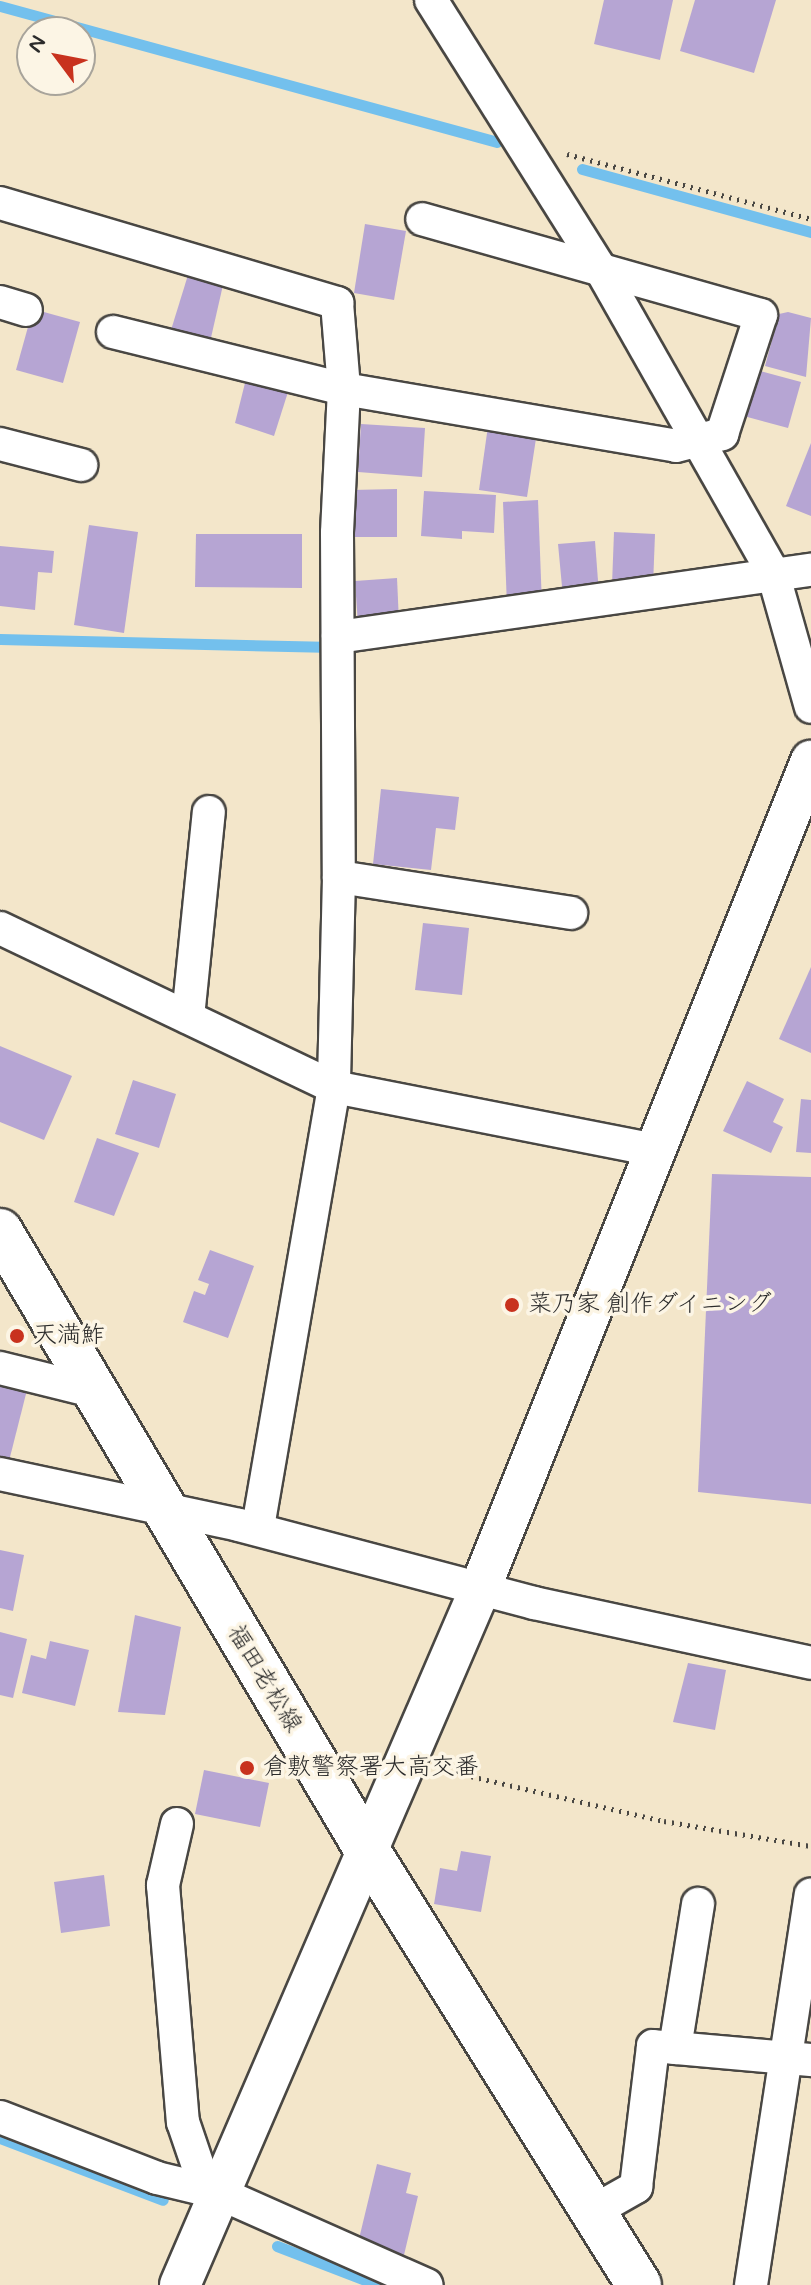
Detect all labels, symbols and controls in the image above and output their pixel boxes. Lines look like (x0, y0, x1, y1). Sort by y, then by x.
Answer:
north arrow (16, 16, 96, 96)
text: N (22, 31, 53, 58)
place label: 菜乃家 創作ダイニング (528, 1291, 774, 1319)
marker: 菜乃家 創作ダイニング (503, 1296, 521, 1314)
place label: 天満鮓 (33, 1322, 105, 1350)
marker: 天満鮓 (8, 1327, 26, 1345)
street label: 福田老松線 (221, 1620, 307, 1738)
place label: 倉敷警察署大高交番 (263, 1754, 479, 1782)
marker: 倉敷警察署大高交番 (238, 1759, 256, 1777)

